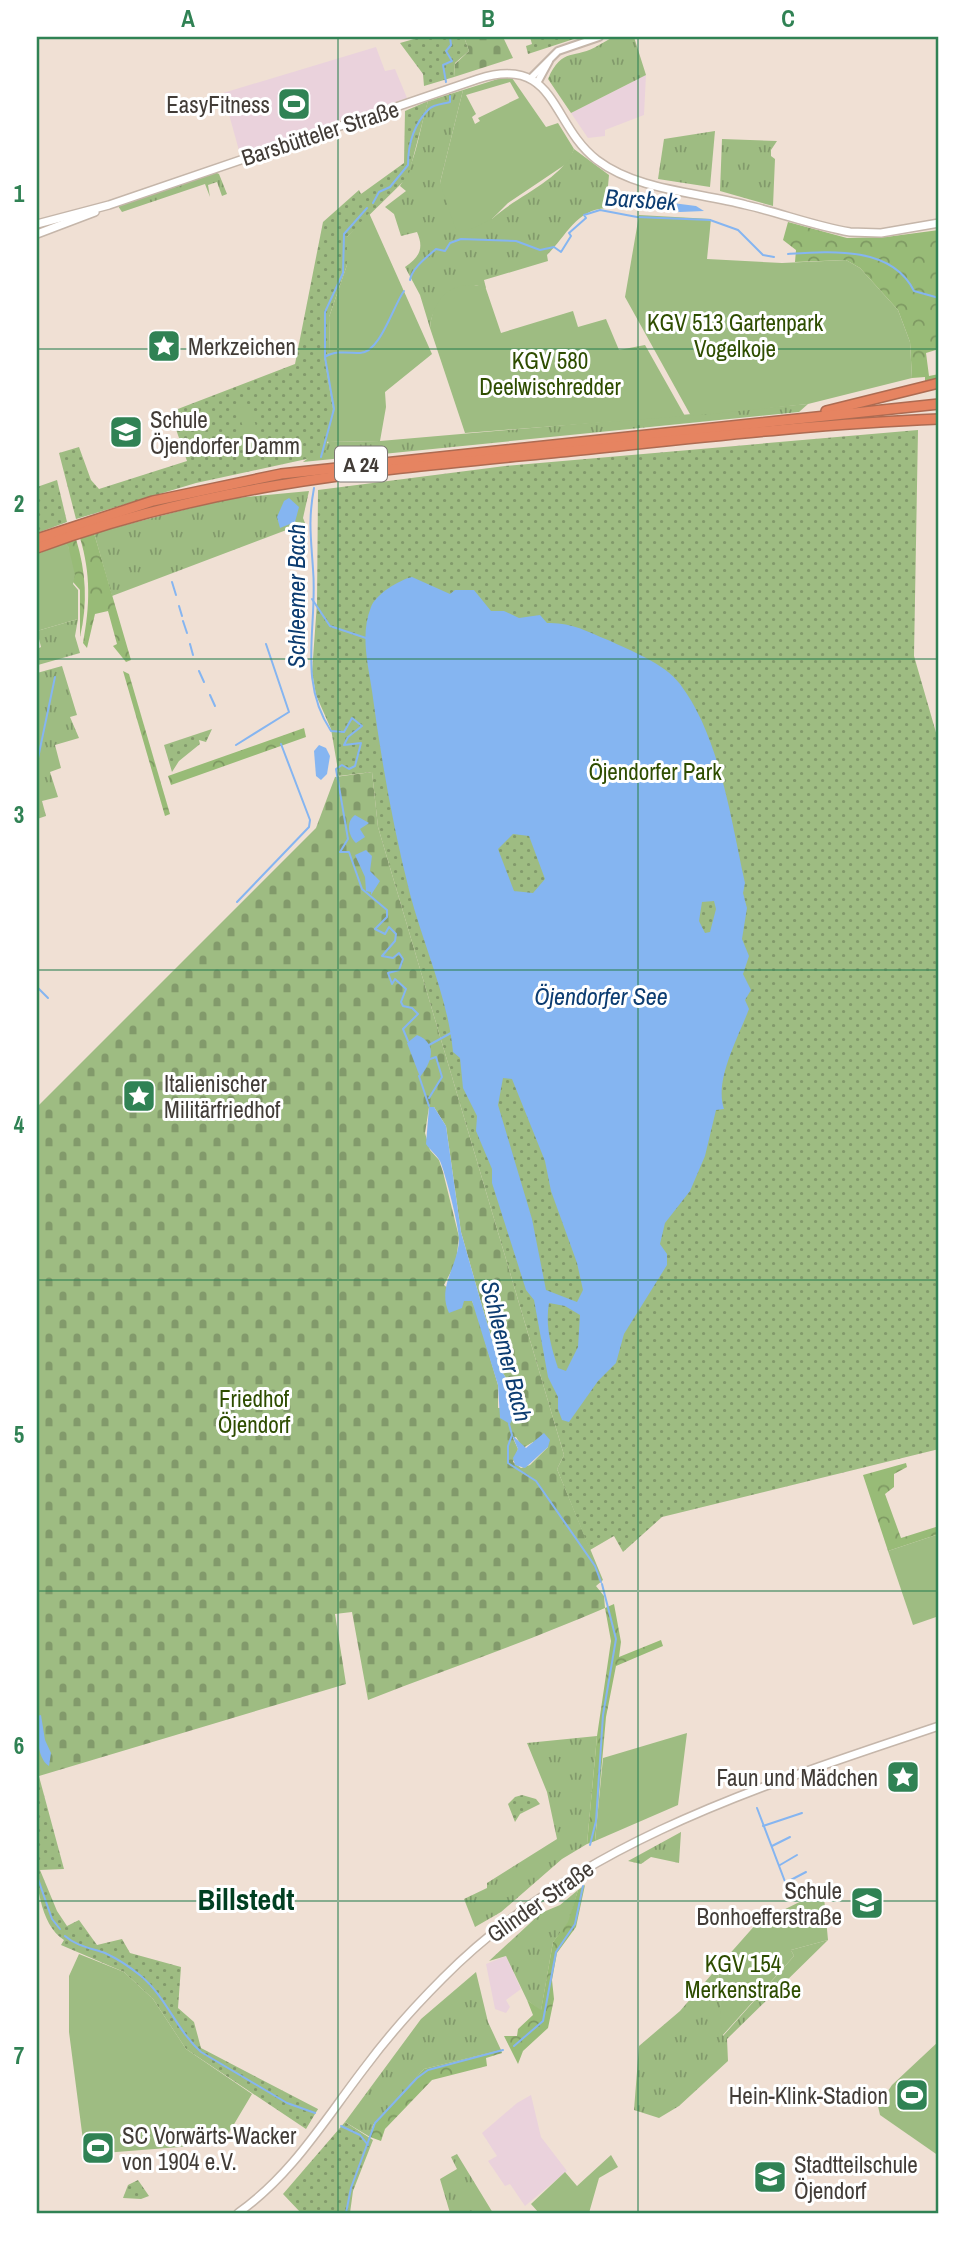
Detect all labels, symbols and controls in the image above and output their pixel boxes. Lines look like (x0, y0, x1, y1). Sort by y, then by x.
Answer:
text: A (181, 3, 195, 34)
text: B (481, 3, 495, 34)
text: C (781, 3, 795, 34)
sports icon: EasyFitness (275, 85, 313, 123)
place label: EasyFitness (166, 89, 270, 120)
street label: Barsbütteler Straße (237, 93, 403, 173)
text: 1 (14, 178, 25, 209)
water label: Barsbek (604, 181, 679, 218)
park label: KGV 513 Gartenpark Vogelkoje (647, 307, 824, 364)
place icon: Merkzeichen (145, 327, 183, 365)
place label: Merkzeichen (188, 331, 296, 362)
park label: KGV 580 Deelwischredder (479, 345, 621, 402)
place label: Schule Öjendorfer Damm (150, 404, 300, 461)
school or university icon: Schule Öjendorfer Damm (107, 413, 145, 451)
road number: A 24 (335, 447, 387, 482)
text: 2 (14, 488, 24, 519)
water label: Schleemer Bach (280, 524, 312, 668)
park label: Öjendorfer Park (588, 756, 722, 787)
text: 3 (14, 799, 24, 830)
water label: Öjendorfer See (534, 980, 668, 1012)
place label: Italienischer Militärfriedhof (164, 1068, 281, 1125)
place icon: Italienischer Militärfriedhof (120, 1077, 158, 1115)
text: 4 (14, 1109, 25, 1140)
water label: Schleemer Bach (474, 1277, 540, 1425)
park label: Friedhof Öjendorf (218, 1383, 291, 1440)
text: 5 (14, 1419, 24, 1450)
text: 6 (14, 1730, 24, 1761)
place icon: Faun und Mädchen (884, 1758, 922, 1796)
place label: Faun und Mädchen (716, 1762, 878, 1793)
street label: Glinder Straße (480, 1853, 600, 1949)
place label: Schule Bonhoefferstraße (697, 1875, 842, 1932)
district label: Billstedt (197, 1879, 295, 1919)
school or university icon: Schule Bonhoefferstraße (848, 1884, 886, 1922)
park label: KGV 154 Merkenstraße (685, 1948, 801, 2005)
text: 7 (14, 2040, 24, 2071)
sports icon: Hein-Klink-Stadion (893, 2076, 931, 2114)
place label: Hein-Klink-Stadion (729, 2080, 888, 2111)
place label: SC Vorwärts-Wacker von 1904 e.V. (122, 2120, 297, 2177)
sports icon: SC Vorwärts-Wacker von 1904 e.V. (79, 2129, 117, 2167)
place label: Stadtteilschule Öjendorf (794, 2149, 918, 2206)
school or university icon: Stadtteilschule Öjendorf (751, 2158, 789, 2196)

